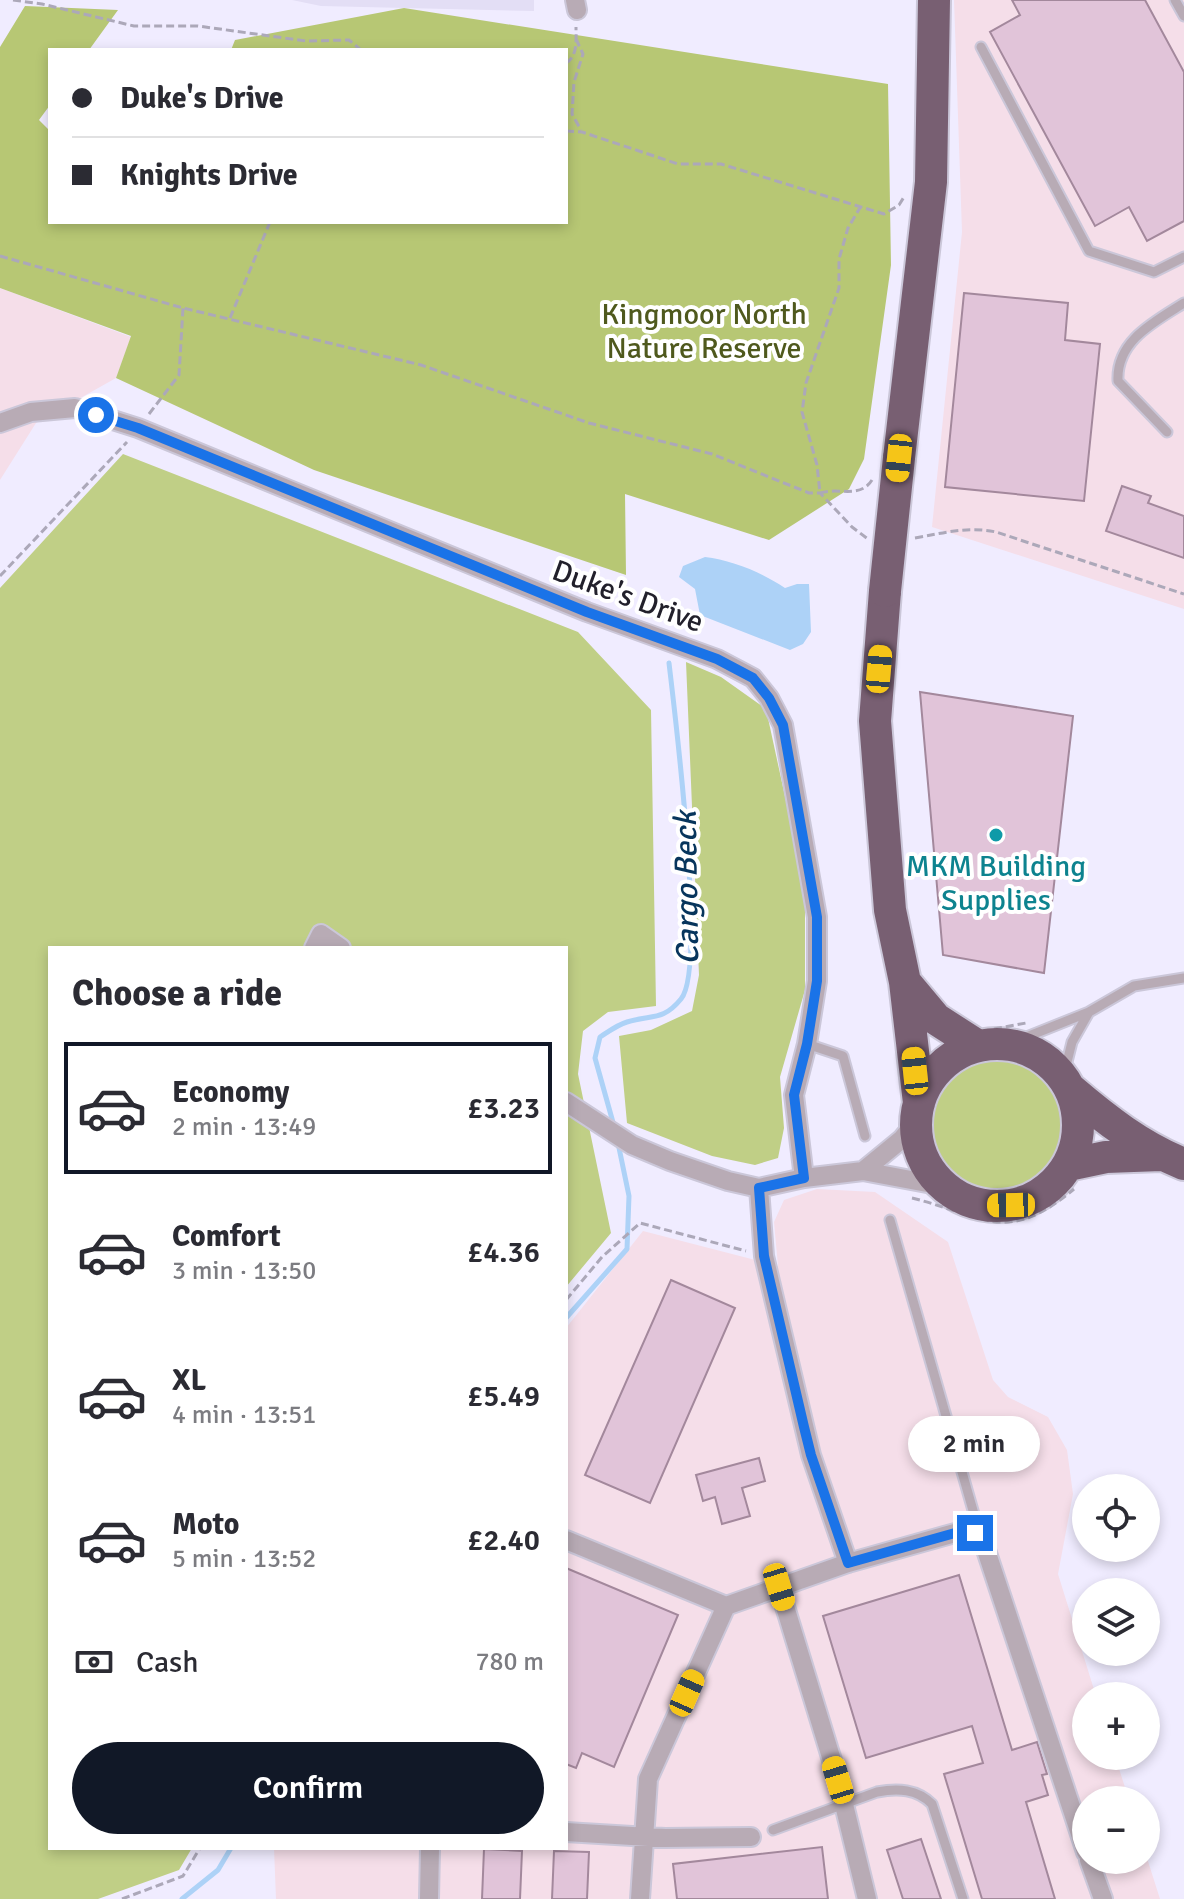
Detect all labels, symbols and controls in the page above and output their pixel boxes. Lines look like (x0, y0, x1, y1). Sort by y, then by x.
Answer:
text: Duke's Drive (120, 80, 284, 117)
text: Knights Drive (120, 157, 298, 194)
park label: Kingmoor North Nature Reserve (601, 296, 807, 367)
route start (78, 397, 114, 433)
car (885, 433, 913, 483)
street label: Duke's Drive (547, 552, 709, 641)
car (865, 644, 893, 694)
water label: Cargo Beck (666, 808, 707, 965)
marker: MKM Building Supplies (987, 826, 1005, 844)
place label: MKM Building Supplies (906, 848, 1086, 919)
text: Choose a ride (72, 971, 282, 1016)
car (901, 1046, 929, 1096)
icon: car (76, 1072, 148, 1144)
text: Economy (172, 1074, 289, 1111)
text: £3.23 (467, 1090, 540, 1127)
text: 2 min · 13:49 (172, 1111, 316, 1143)
car (987, 1193, 1035, 1217)
icon: car (76, 1216, 148, 1288)
text: Comfort (172, 1218, 281, 1255)
text: £4.36 (467, 1234, 540, 1271)
text: 3 min · 13:50 (172, 1255, 316, 1287)
icon: car (76, 1360, 148, 1432)
text: XL (172, 1362, 206, 1399)
text: £5.49 (467, 1378, 540, 1415)
text: 4 min · 13:51 (172, 1399, 316, 1431)
callout: 2 min (909, 1417, 1041, 1473)
text: 2 min (943, 1428, 1005, 1460)
map controls (1072, 1474, 1160, 1874)
button: locate (1072, 1474, 1160, 1562)
icon: car (76, 1504, 148, 1576)
text: Moto (172, 1506, 239, 1543)
route end (957, 1515, 993, 1551)
text: £2.40 (467, 1522, 540, 1559)
text: 5 min · 13:52 (172, 1543, 316, 1575)
car (761, 1561, 797, 1613)
button: layers (1072, 1578, 1160, 1666)
icon: cash (72, 1640, 116, 1684)
text: Cash (136, 1644, 199, 1681)
text: 780 m (475, 1646, 544, 1678)
car (666, 1666, 708, 1720)
button: + (1072, 1682, 1160, 1770)
button: Confirm (72, 1742, 544, 1834)
car (820, 1754, 856, 1806)
button: − (1072, 1786, 1160, 1874)

